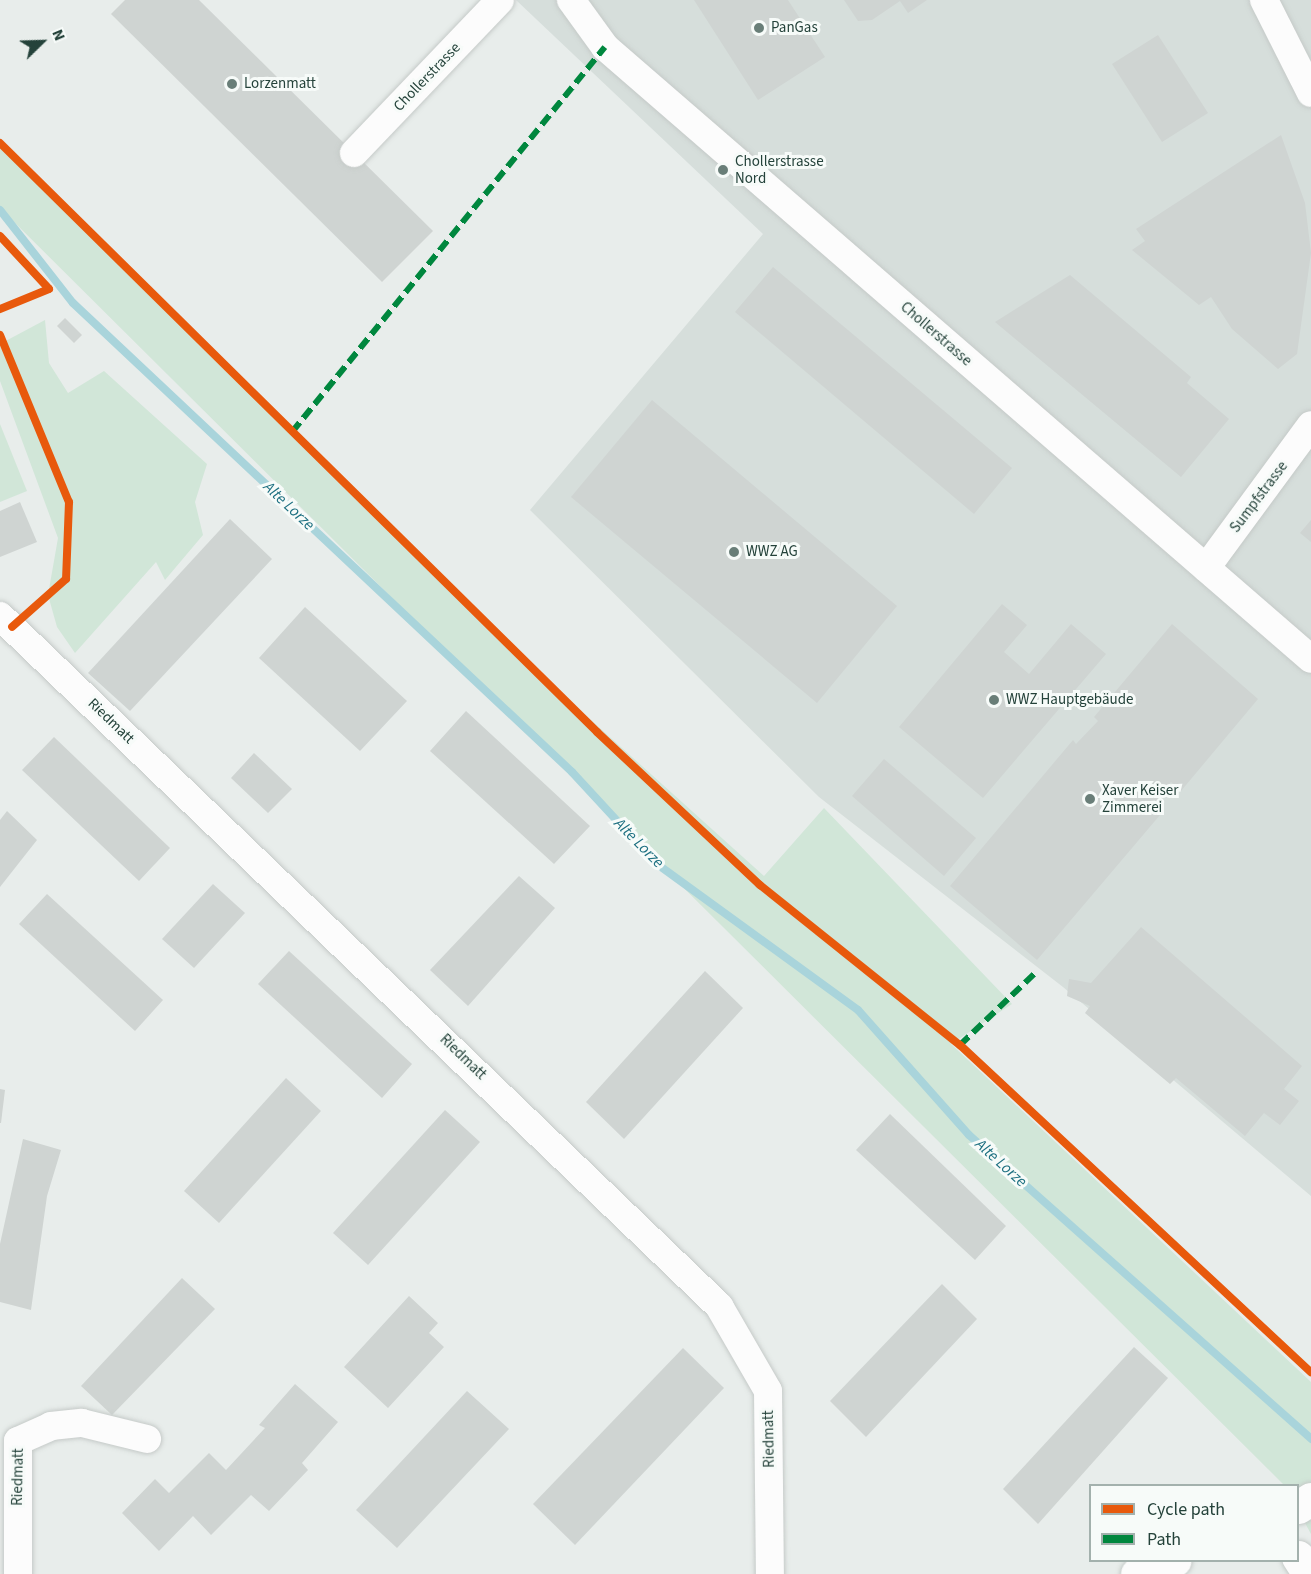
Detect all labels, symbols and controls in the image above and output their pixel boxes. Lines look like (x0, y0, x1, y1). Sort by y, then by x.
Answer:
north arrow (12, 12, 72, 72)
place label: PanGas (771, 19, 818, 37)
marker: PanGas (752, 21, 766, 35)
text: N (46, 26, 71, 44)
street label: Chollerstrasse (390, 39, 464, 115)
place label: Lorzenmatt (244, 75, 316, 93)
marker: Lorzenmatt (225, 77, 239, 91)
place label: Chollerstrasse Nord (735, 152, 824, 187)
marker: Chollerstrasse Nord (716, 163, 730, 177)
street label: Chollerstrasse (897, 298, 975, 370)
street label: Sumpfstrasse (1226, 458, 1292, 536)
water label: Alte Lorze (259, 478, 319, 534)
place label: WWZ AG (746, 543, 798, 561)
marker: WWZ AG (727, 545, 741, 559)
place label: WWZ Hauptgebäude (1006, 691, 1133, 709)
marker: WWZ Hauptgebäude (987, 693, 1001, 707)
street label: Riedmatt (84, 695, 138, 747)
place label: Xaver Keiser Zimmerei (1102, 781, 1178, 816)
marker: Xaver Keiser Zimmerei (1083, 792, 1097, 806)
water label: Alte Lorze (610, 814, 668, 872)
street label: Riedmatt (436, 1031, 490, 1083)
water label: Alte Lorze (971, 1135, 1031, 1191)
street label: Riedmatt (759, 1410, 779, 1468)
street label: Riedmatt (8, 1448, 28, 1506)
legend (1089, 1484, 1299, 1562)
text: Cycle path (1147, 1497, 1225, 1522)
text: Path (1147, 1527, 1181, 1552)

